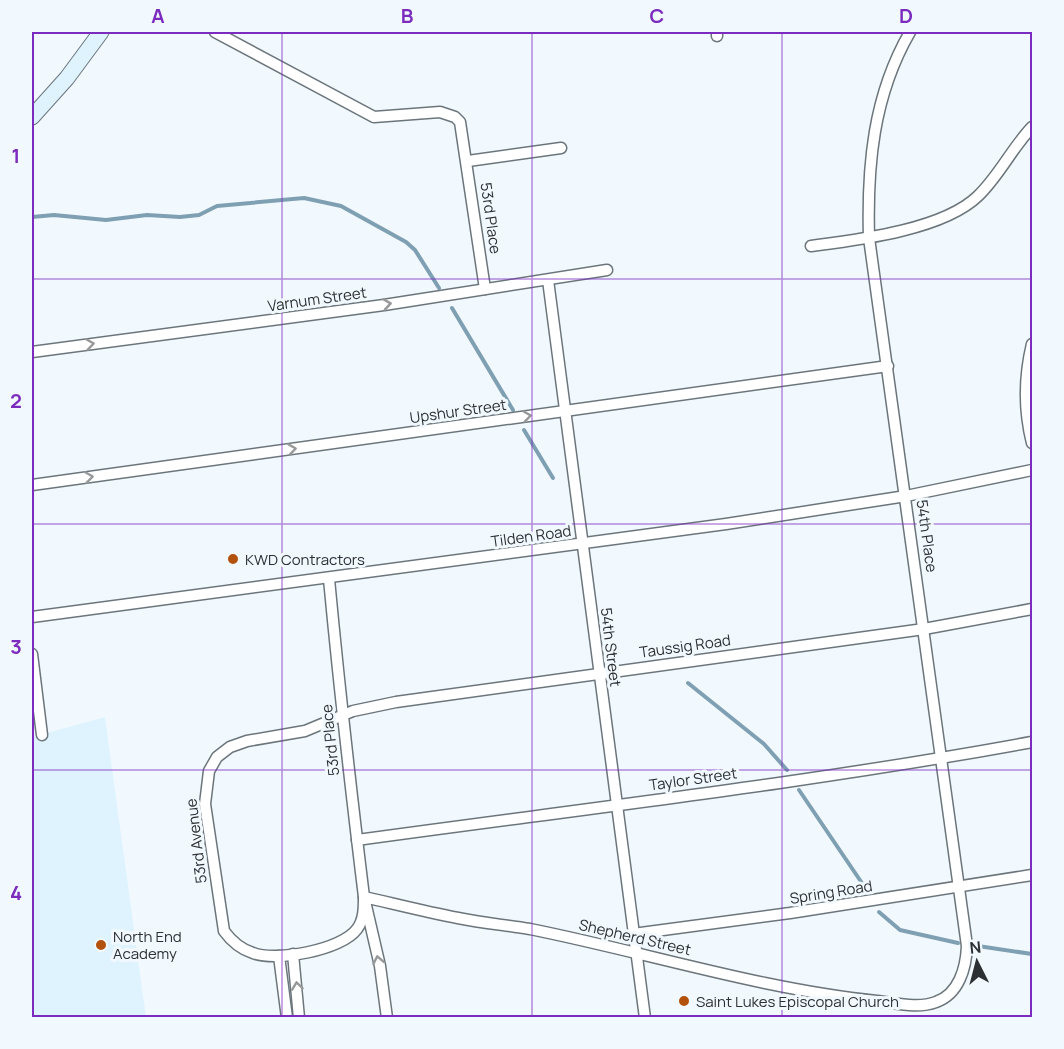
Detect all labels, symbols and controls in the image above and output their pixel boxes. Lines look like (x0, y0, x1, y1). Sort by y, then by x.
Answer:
text: A (151, 2, 165, 29)
text: B (401, 2, 414, 29)
text: C (650, 2, 664, 29)
text: D (899, 2, 913, 29)
text: 1 (12, 142, 20, 169)
street label: 53rd Place (476, 181, 506, 255)
street label: Varnum Street (266, 282, 368, 316)
one-way arrow (382, 299, 391, 311)
one-way arrow (85, 338, 94, 351)
text: 2 (10, 387, 22, 414)
street label: Upshur Street (408, 394, 508, 428)
one-way arrow (522, 411, 532, 423)
one-way arrow (288, 444, 297, 456)
one-way arrow (85, 471, 94, 484)
street label: 54th Place (912, 498, 943, 574)
street label: Tilden Road (490, 520, 572, 552)
place label: KWD Contractors (245, 549, 365, 570)
marker: KWD Contractors (226, 552, 240, 566)
street label: 54th Street (596, 606, 626, 688)
street label: Taussig Road (638, 629, 732, 663)
text: 3 (10, 633, 22, 660)
street label: 53rd Place (316, 703, 344, 777)
street label: Taylor Street (648, 762, 738, 796)
street label: 53rd Avenue (180, 797, 212, 885)
street label: Spring Road (788, 875, 874, 909)
text: 4 (10, 879, 22, 906)
street label: Shepherd Street (577, 914, 693, 960)
place label: North End Academy (113, 926, 182, 964)
north arrow (947, 932, 1007, 992)
text: N (969, 936, 982, 959)
marker: North End Academy (94, 938, 108, 952)
one-way arrow (372, 955, 385, 965)
one-way arrow (291, 981, 303, 990)
place label: Saint Lukes Episcopal Church (696, 991, 899, 1012)
marker: Saint Lukes Episcopal Church (677, 994, 691, 1008)

